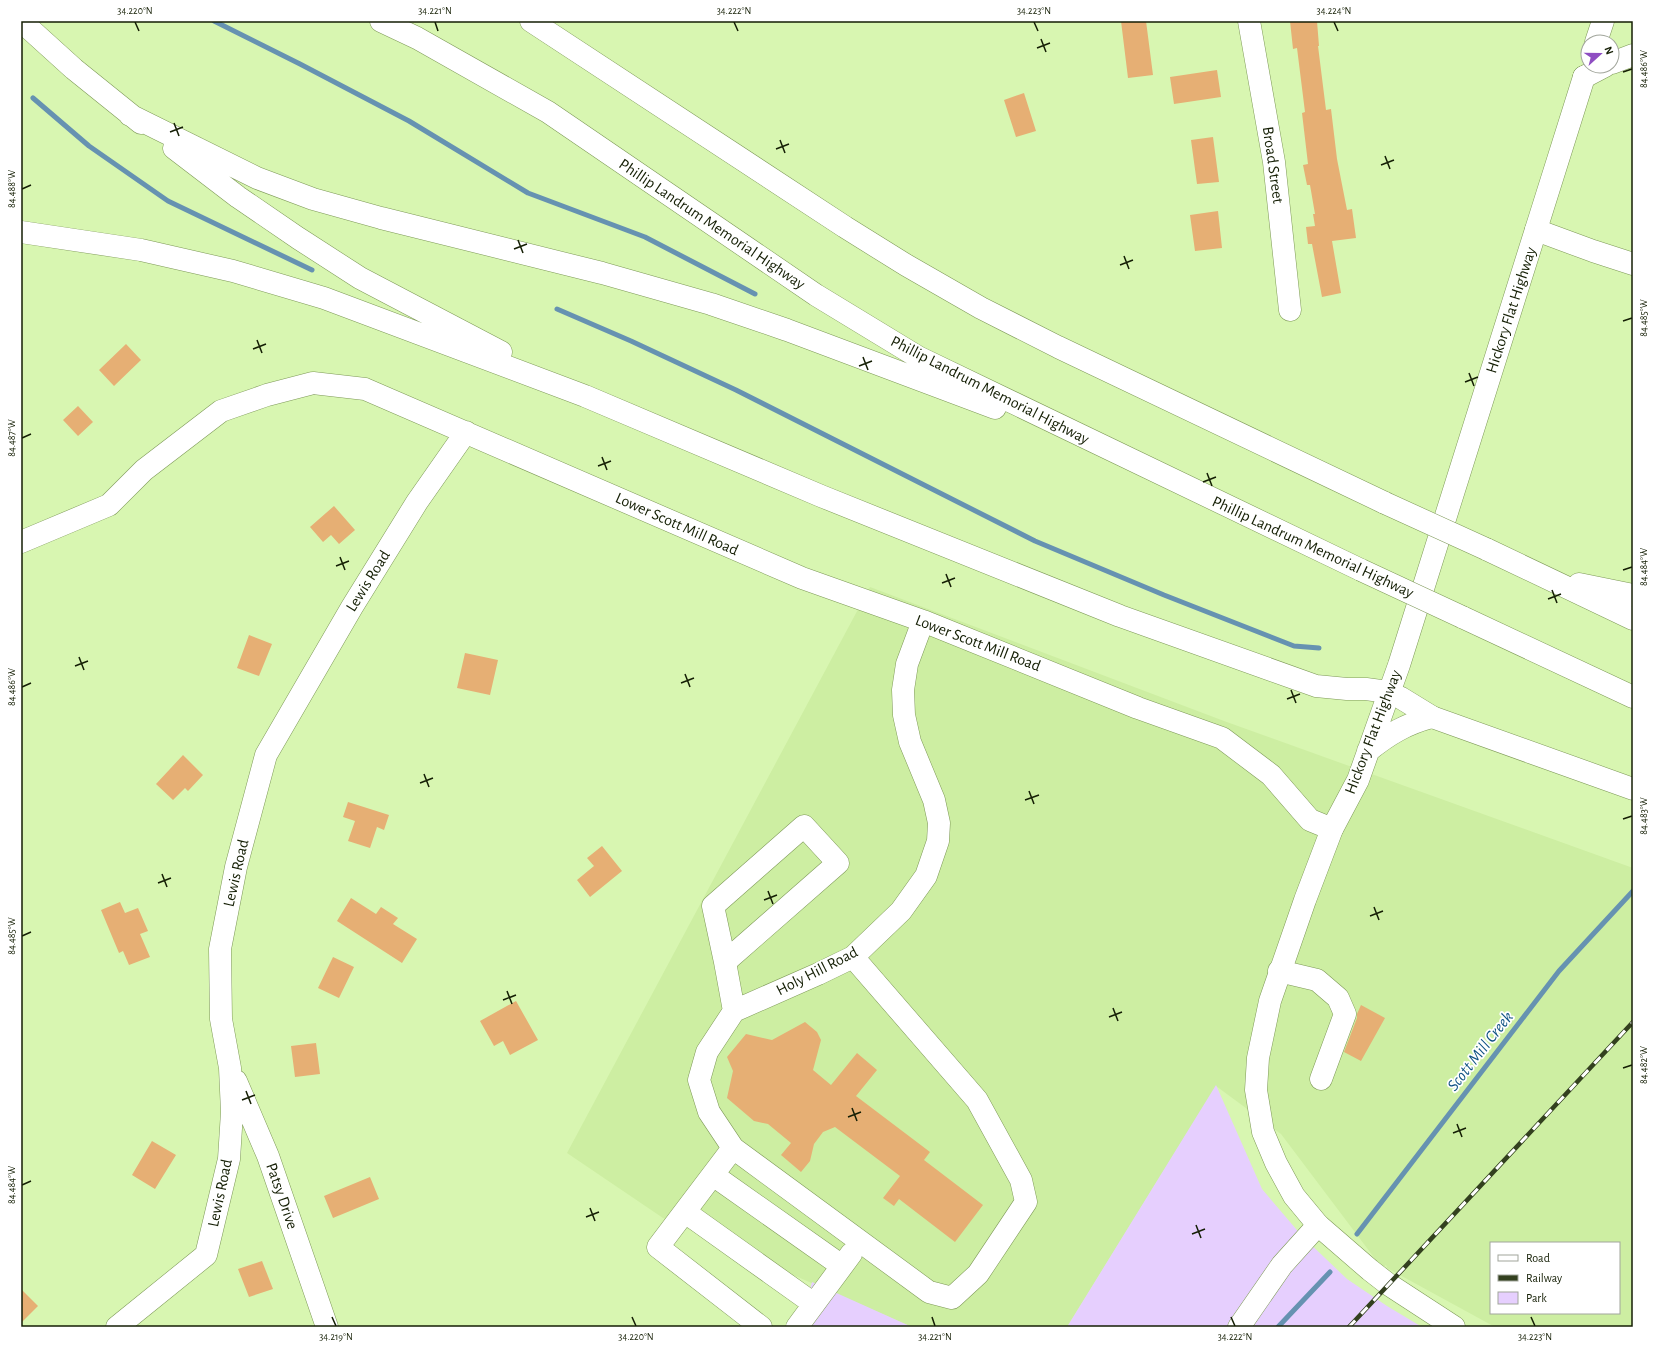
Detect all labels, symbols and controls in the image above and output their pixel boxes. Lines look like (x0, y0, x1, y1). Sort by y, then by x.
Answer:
text: 34.220°N (117, 6, 153, 16)
text: 34.221°N (418, 6, 452, 16)
text: 34.222°N (717, 6, 751, 16)
text: 34.223°N (1017, 6, 1051, 16)
text: 34.224°N (1317, 6, 1351, 16)
north arrow (1580, 34, 1620, 74)
text: N (1602, 45, 1615, 56)
text: 84.486°W (1639, 50, 1649, 88)
street label: Broad Street (1260, 126, 1286, 204)
street label: Phillip Landrum Memorial Highway (616, 156, 808, 293)
text: 84.488°W (7, 170, 17, 208)
street label: Hickory Flat Highway (1483, 245, 1540, 375)
text: 84.485°W (1639, 299, 1649, 337)
street label: Phillip Landrum Memorial Highway (888, 333, 1092, 448)
text: 84.487°W (7, 419, 17, 457)
street label: Lower Scott Mill Road (613, 490, 741, 558)
street label: Phillip Landrum Memorial Highway (1209, 493, 1416, 602)
street label: Lewis Road (343, 548, 393, 614)
text: 84.484°W (1639, 548, 1649, 586)
street label: Lower Scott Mill Road (913, 612, 1043, 674)
street label: Hickory Flat Highway (1342, 667, 1405, 797)
text: 84.486°W (7, 668, 17, 706)
text: 84.483°W (1639, 797, 1649, 835)
street label: Lewis Road (220, 838, 252, 908)
text: 84.485°W (7, 917, 17, 955)
street label: Holy Hill Road (774, 944, 861, 999)
water label: Scott Mill Creek (1444, 1008, 1516, 1094)
text: 84.482°W (1639, 1046, 1649, 1084)
street label: Lewis Road (205, 1158, 235, 1228)
street label: Patsy Drive (262, 1161, 301, 1232)
text: 84.484°W (7, 1166, 17, 1204)
legend (1490, 1242, 1620, 1314)
text: Road (1526, 1252, 1550, 1264)
text: Railway (1526, 1272, 1562, 1285)
text: Park (1526, 1292, 1547, 1304)
text: 34.219°N (319, 1332, 353, 1342)
text: 34.220°N (618, 1332, 654, 1342)
text: 34.221°N (918, 1332, 952, 1342)
text: 34.222°N (1218, 1332, 1252, 1342)
text: 34.223°N (1518, 1332, 1552, 1342)

